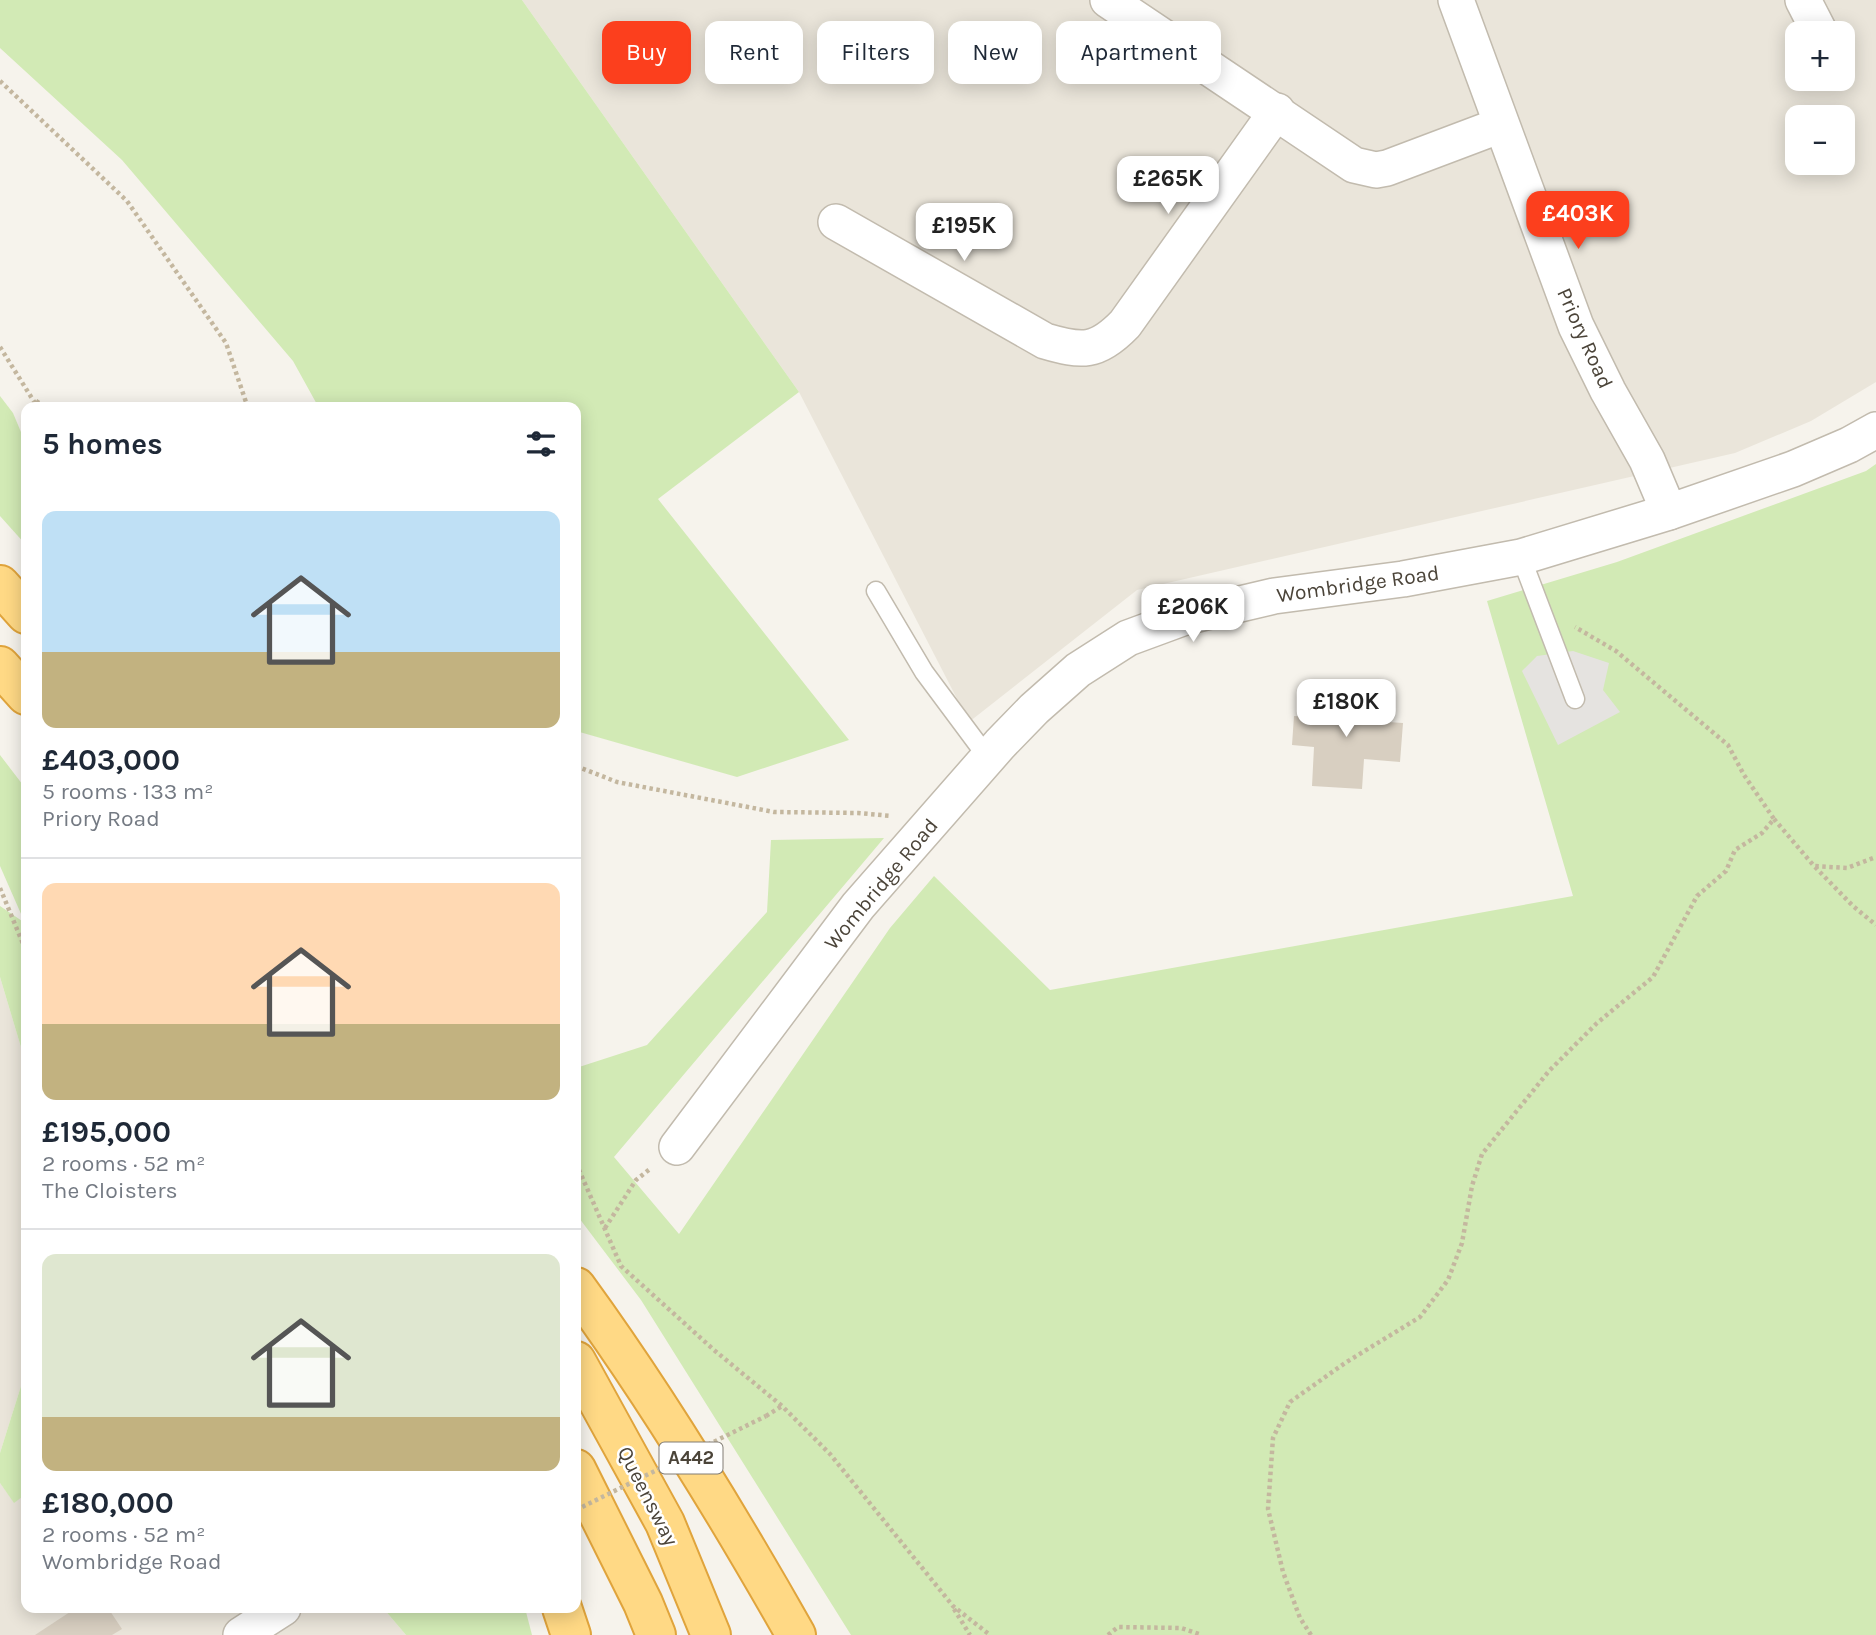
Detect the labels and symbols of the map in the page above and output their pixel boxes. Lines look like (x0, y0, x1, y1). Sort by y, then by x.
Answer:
pin: £265K (1119, 156, 1217, 216)
pin: £403K (1529, 191, 1627, 251)
pin: £195K (915, 204, 1013, 263)
street label: Priory Road (1552, 284, 1618, 392)
street label: Wombridge Road (1275, 561, 1441, 607)
pin: £206K (1144, 584, 1242, 644)
pin: £180K (1297, 680, 1395, 739)
street label: Wombridge Road (819, 813, 943, 955)
street label: Queensway (613, 1442, 683, 1550)
road number: A442 (660, 1442, 722, 1474)

